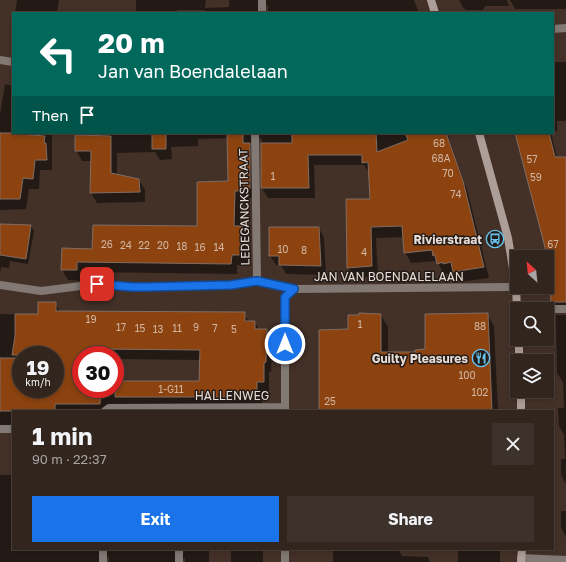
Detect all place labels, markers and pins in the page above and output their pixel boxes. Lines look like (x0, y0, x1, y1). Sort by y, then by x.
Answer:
bus stop icon: Rivierstraat (485, 229, 505, 249)
place label: Rivierstraat (413, 232, 482, 247)
pin (80, 267, 114, 301)
restaurant icon: Guilty Pleasures (471, 348, 491, 368)
place label: Guilty Pleasures (372, 351, 468, 366)

